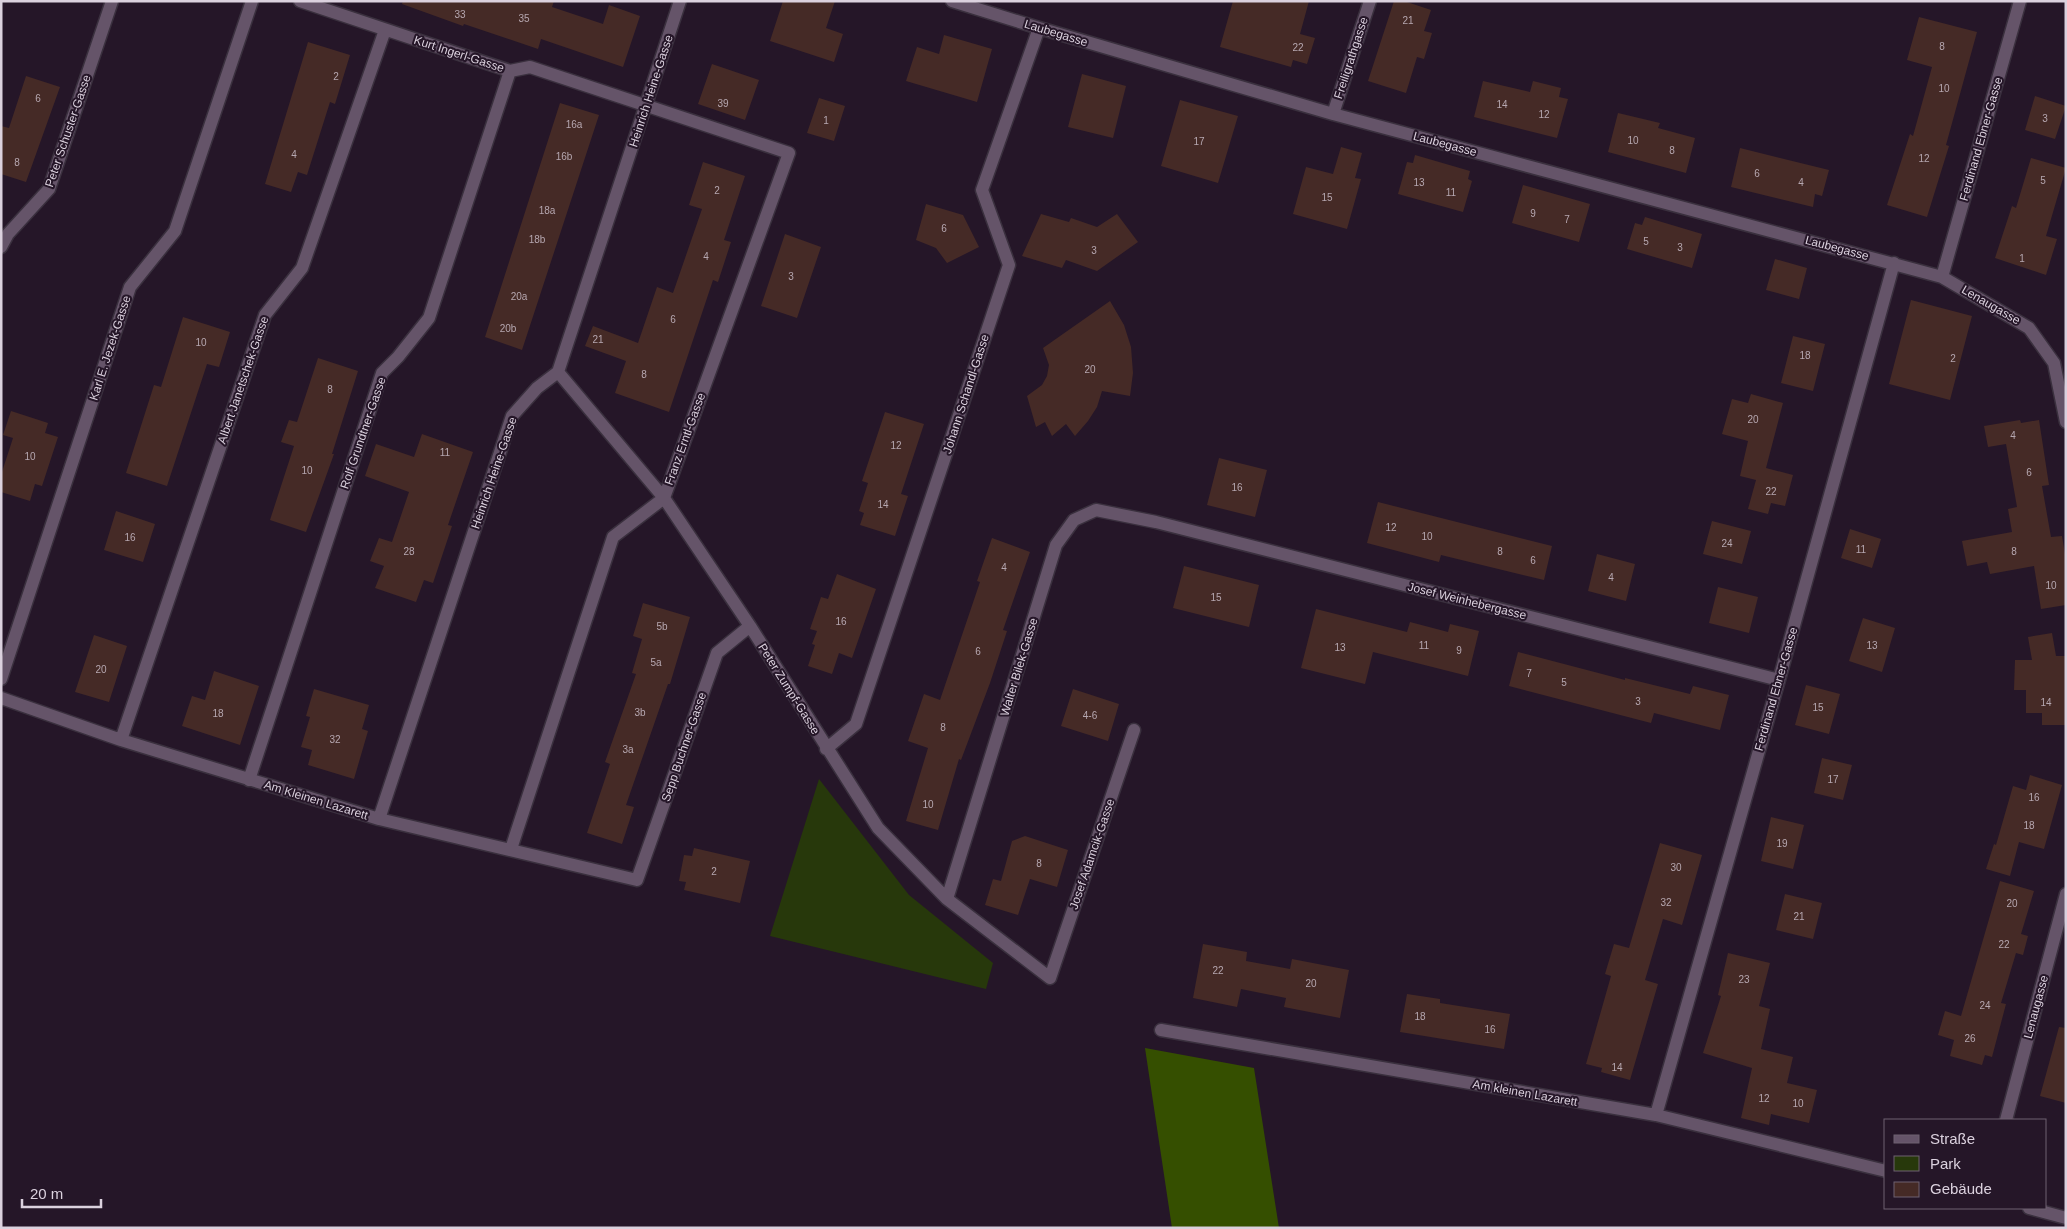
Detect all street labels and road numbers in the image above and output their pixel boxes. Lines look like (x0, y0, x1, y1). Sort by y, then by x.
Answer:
street label: Freiligrathgasse (1331, 15, 1371, 101)
street label: Laubegasse (1023, 17, 1090, 49)
street label: Kurt Ingerl-Gasse (412, 33, 506, 75)
street label: Heinrich Heine-Gasse (626, 33, 676, 149)
street label: Peter Schuster-Gasse (42, 73, 94, 189)
street label: Ferdinand Ebner-Gasse (1957, 75, 2005, 202)
street label: Laubegasse (1412, 129, 1479, 159)
street label: Laubegasse (1804, 233, 1871, 263)
street label: Lenaugasse (1959, 283, 2023, 328)
street label: Karl E. Jezek-Gasse (86, 294, 134, 402)
street label: Albert Janetschek-Gasse (215, 314, 272, 446)
street label: Johann Schandl-Gasse (940, 332, 992, 455)
street label: Rolf Grundtner-Gasse (337, 375, 389, 491)
street label: Franz Erntl-Gasse (662, 391, 708, 487)
street label: Heinrich Heine-Gasse (468, 415, 520, 531)
street label: Josef Weinhebergasse (1406, 579, 1528, 623)
street label: Walter Bilek-Gasse (997, 616, 1041, 718)
street label: Ferdinand Ebner-Gasse (1752, 625, 1800, 752)
street label: Peter Zumpf-Gasse (755, 641, 823, 737)
street label: Sepp Buchner-Gasse (659, 690, 709, 804)
street label: Am Kleinen Lazarett (262, 778, 370, 823)
street label: Josef Adamcik-Gasse (1066, 797, 1118, 911)
street label: Lenaugasse (2021, 973, 2051, 1040)
street label: Am kleinen Lazarett (1472, 1077, 1579, 1109)

